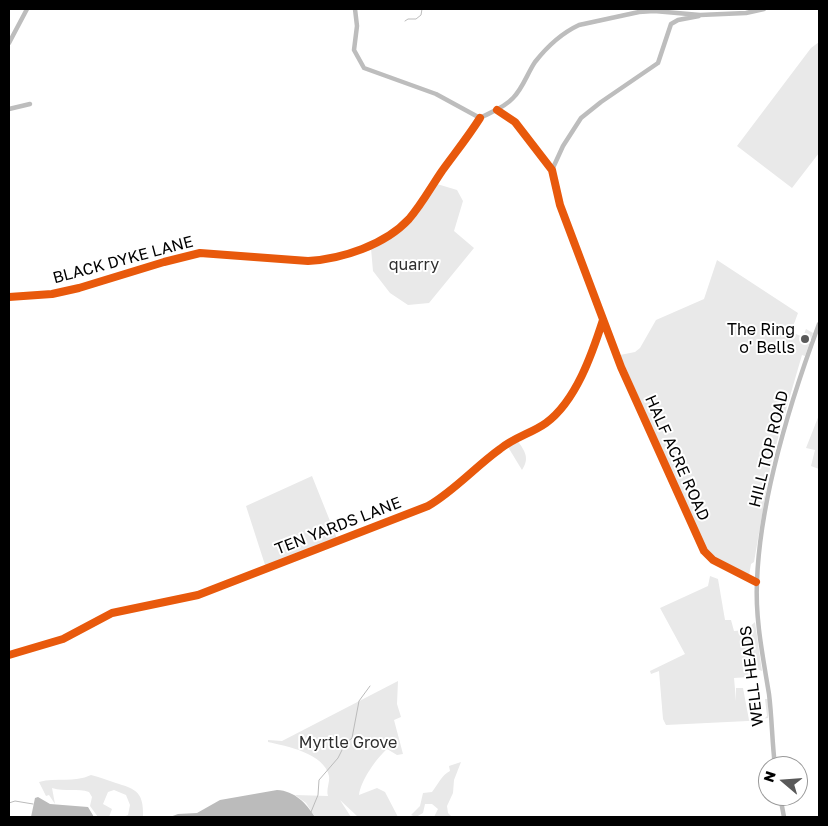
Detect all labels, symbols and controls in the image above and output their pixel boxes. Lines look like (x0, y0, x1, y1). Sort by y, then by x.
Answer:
street label: BLACK DYKE LANE (51, 232, 195, 288)
park label: quarry (389, 255, 439, 275)
place label: The Ring o' Bells (727, 320, 795, 358)
marker: The Ring o' Bells (799, 333, 811, 345)
street label: HILL TOP ROAD (745, 389, 793, 509)
street label: HALF ACRE ROAD (641, 392, 713, 524)
street label: TEN YARDS LANE (272, 493, 404, 559)
street label: WELL HEADS (736, 624, 768, 728)
park label: Myrtle Grove (299, 733, 397, 753)
north arrow (758, 756, 808, 806)
text: N (759, 769, 779, 784)

